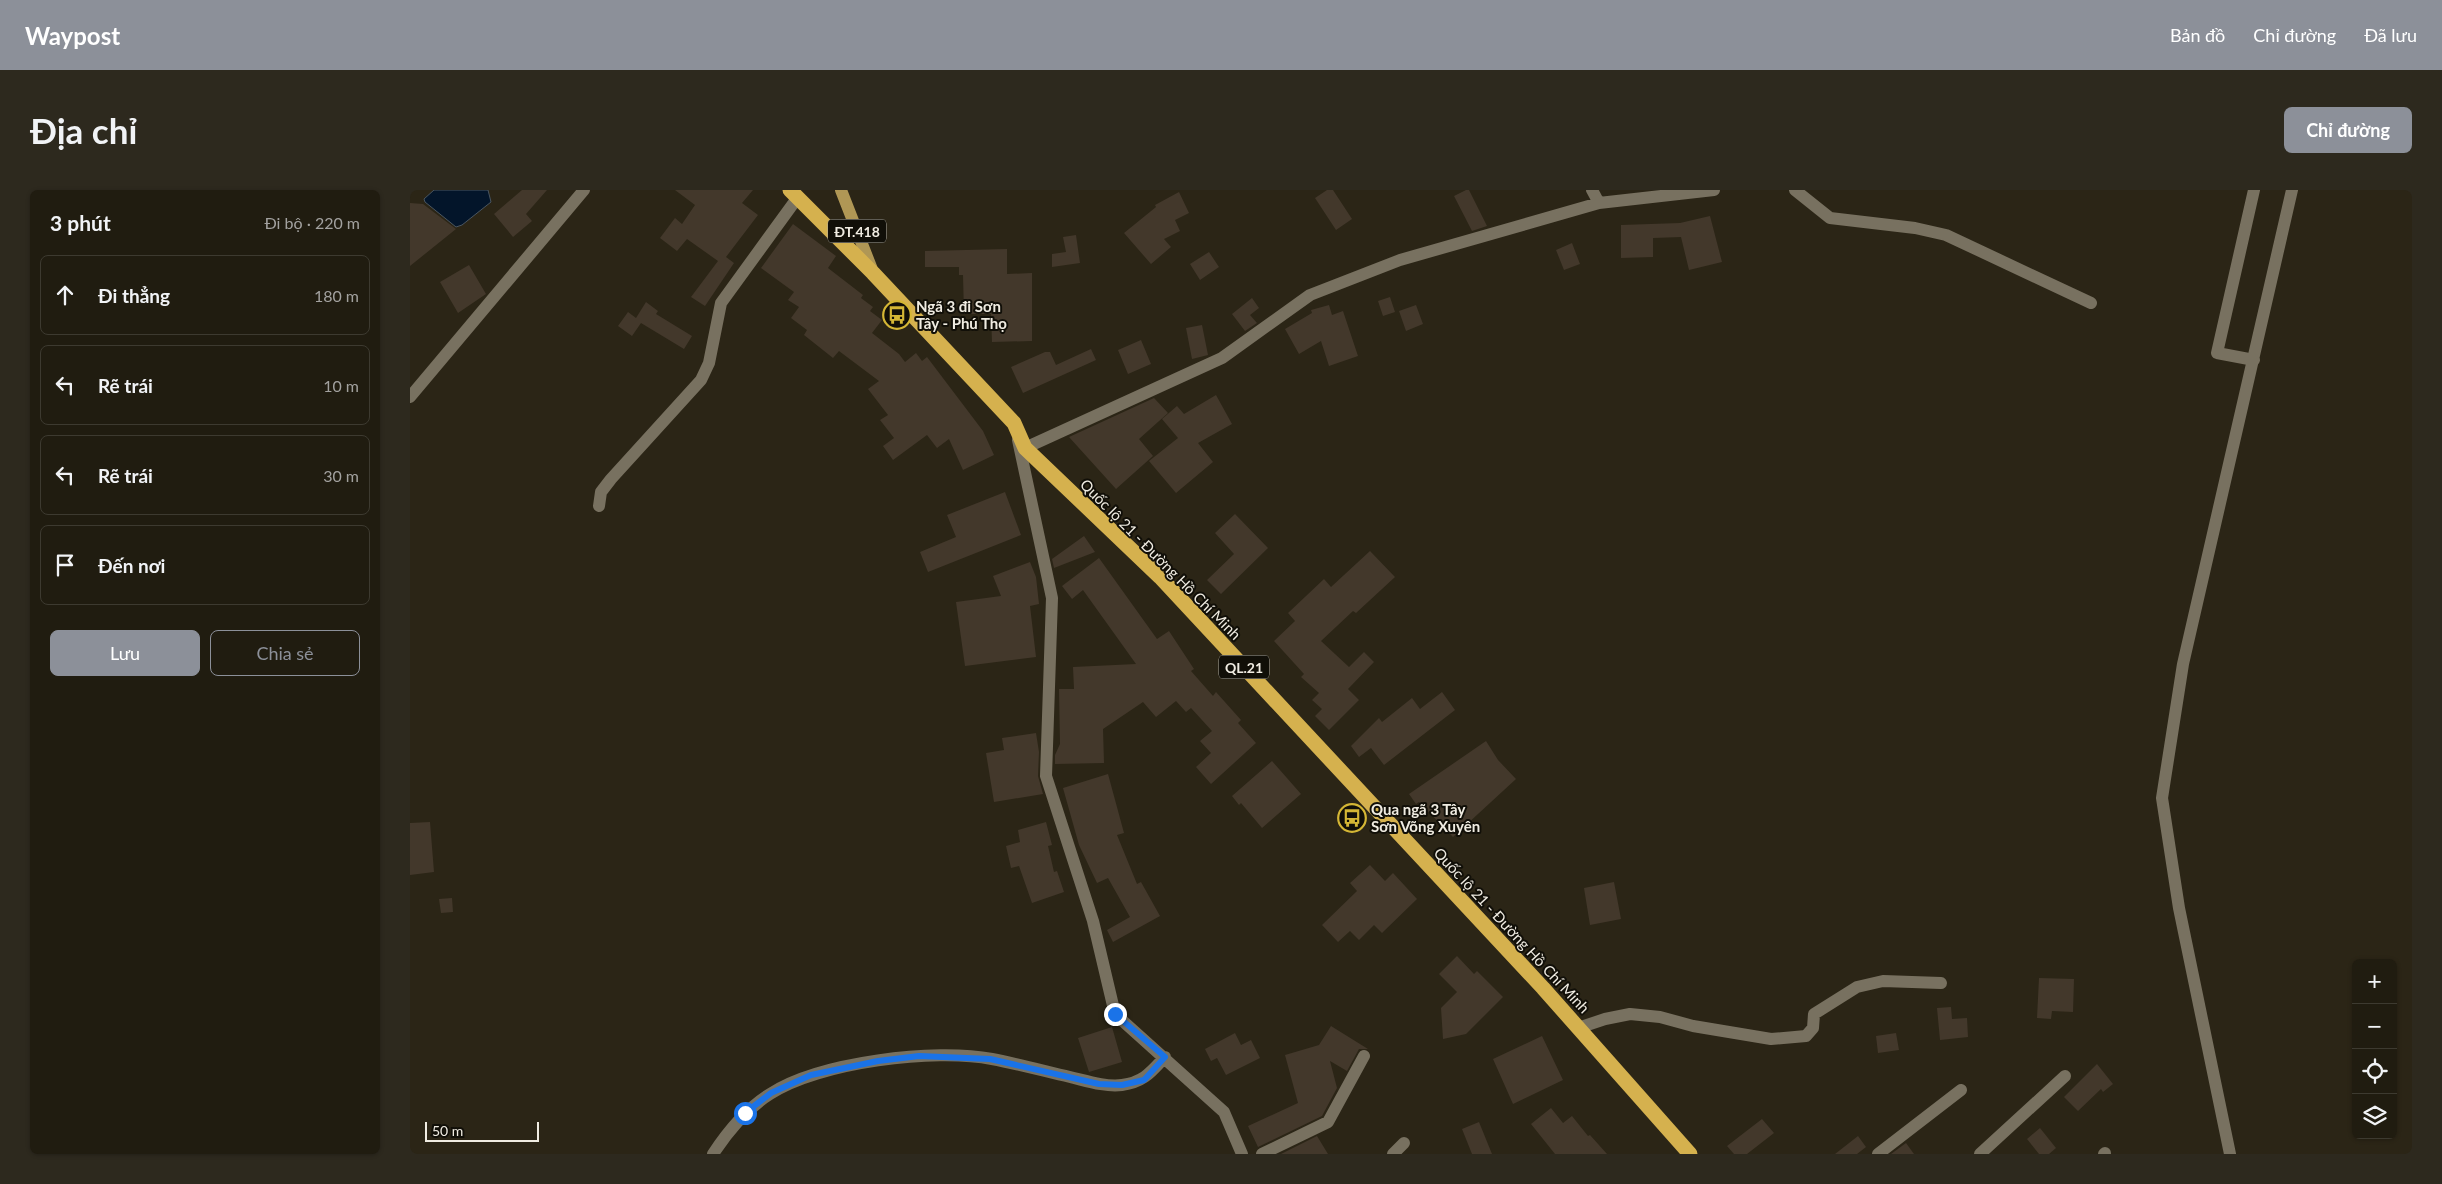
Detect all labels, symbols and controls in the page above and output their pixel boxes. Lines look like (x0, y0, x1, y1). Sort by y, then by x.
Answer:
text: Waypost (25, 21, 120, 50)
text: Bản đồ (2170, 24, 2225, 46)
text: Chỉ đường (2253, 24, 2336, 46)
text: Đã lưu (2364, 24, 2417, 46)
button: Chỉ đường (2284, 107, 2412, 153)
text: Địa chỉ (30, 109, 137, 151)
text: 3 phút (50, 210, 111, 235)
text: Đi bộ · 220 m (264, 213, 360, 232)
road number: ĐT.418 (828, 219, 886, 242)
icon: ahead (51, 281, 79, 309)
text: Đi thẳng (98, 284, 170, 307)
text: 180 m (314, 286, 359, 305)
place label: Ngã 3 đi Sơn Tây - Phú Thọ (916, 297, 1007, 332)
bus stop icon: Ngã 3 đi Sơn Tây - Phú Thọ (882, 300, 912, 330)
icon: left (51, 371, 79, 399)
text: Rẽ trái (98, 374, 153, 397)
text: 10 m (323, 376, 359, 395)
icon: left (51, 461, 79, 489)
text: Rẽ trái (98, 464, 153, 487)
text: 30 m (323, 466, 359, 485)
street label: Quốc lộ 21 - Đường Hồ Chí Minh (1077, 475, 1245, 643)
icon: arrive (51, 551, 79, 579)
text: Đến nơi (98, 554, 165, 577)
button: Lưu (50, 630, 200, 676)
button: Chia sẻ (210, 630, 360, 676)
road number: QL.21 (1219, 656, 1269, 678)
place label: Qua ngã 3 Tây Sơn Võng Xuyên (1371, 800, 1480, 835)
bus stop icon: Qua ngã 3 Tây Sơn Võng Xuyên (1337, 803, 1367, 833)
street label: Quốc lộ 21 - Đường Hồ Chí Minh (1430, 843, 1594, 1017)
map controls (2352, 959, 2397, 1139)
button: + (2352, 959, 2397, 1004)
route end (1104, 1003, 1127, 1026)
button: − (2352, 1004, 2397, 1049)
button: locate (2352, 1049, 2397, 1094)
button: layers (2352, 1094, 2397, 1139)
route start (734, 1102, 757, 1125)
scale bar (425, 1119, 539, 1142)
text: 50 m (432, 1122, 463, 1139)

